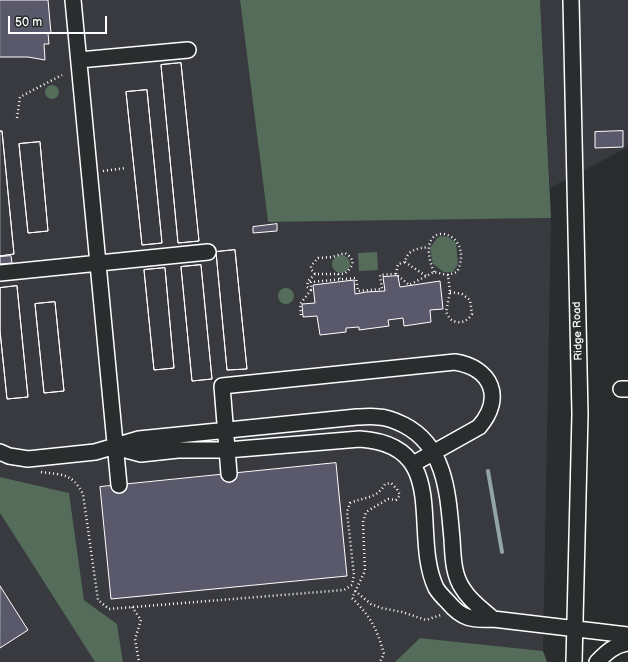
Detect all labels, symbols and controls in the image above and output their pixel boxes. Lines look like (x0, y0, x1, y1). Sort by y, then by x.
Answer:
scale bar (10, 8, 109, 34)
text: 50 m (15, 15, 42, 30)
street label: Ridge Road (570, 301, 586, 361)

